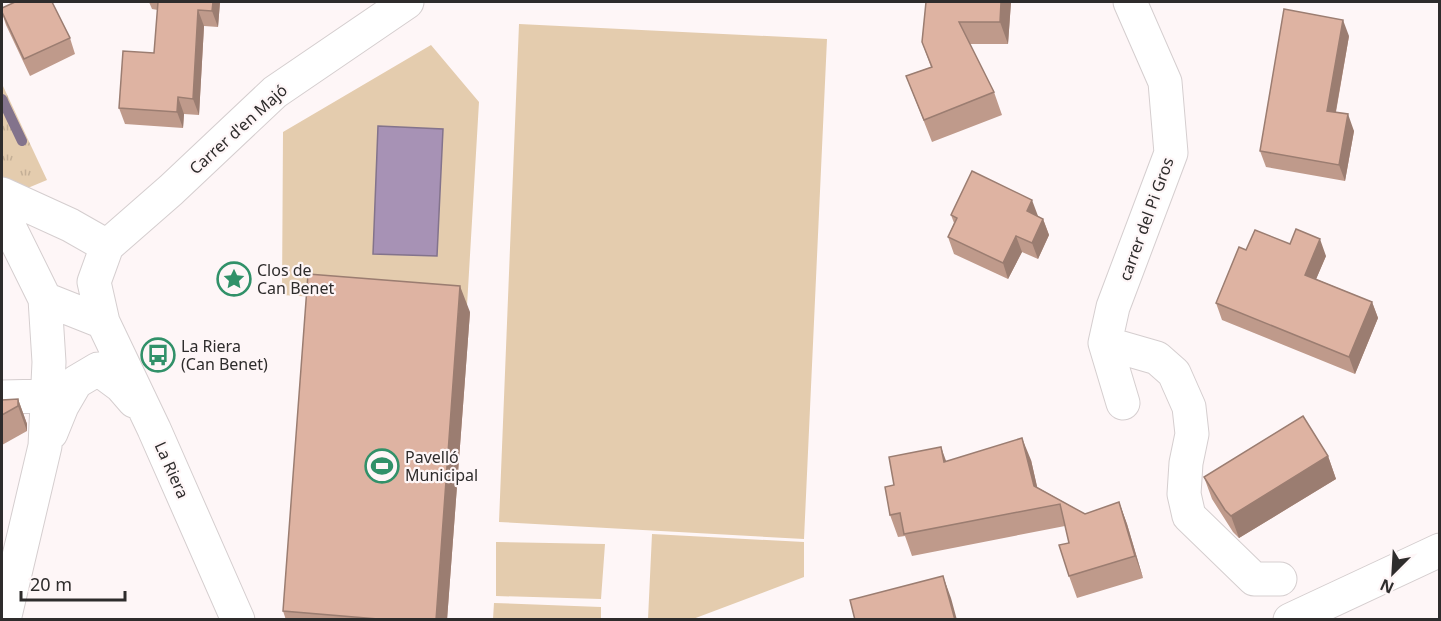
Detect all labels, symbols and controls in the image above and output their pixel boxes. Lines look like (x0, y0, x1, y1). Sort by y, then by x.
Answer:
street label: Carrer d'en Majó (184, 79, 292, 179)
street label: carrer del Pi Gros (1113, 154, 1179, 284)
place label: Clos de Can Benet (257, 259, 334, 299)
place icon: Clos de Can Benet (216, 261, 252, 297)
place label: La Riera (Can Benet) (181, 335, 268, 375)
bus stop icon: La Riera (Can Benet) (140, 337, 176, 373)
street label: La Riera (150, 438, 194, 502)
place label: Pavelló Municipal (405, 446, 478, 486)
sports icon: Pavelló Municipal (364, 448, 400, 484)
north arrow (1363, 543, 1423, 603)
scale bar (21, 564, 124, 602)
text: 20 m (30, 572, 72, 596)
text: N (1376, 574, 1397, 599)

